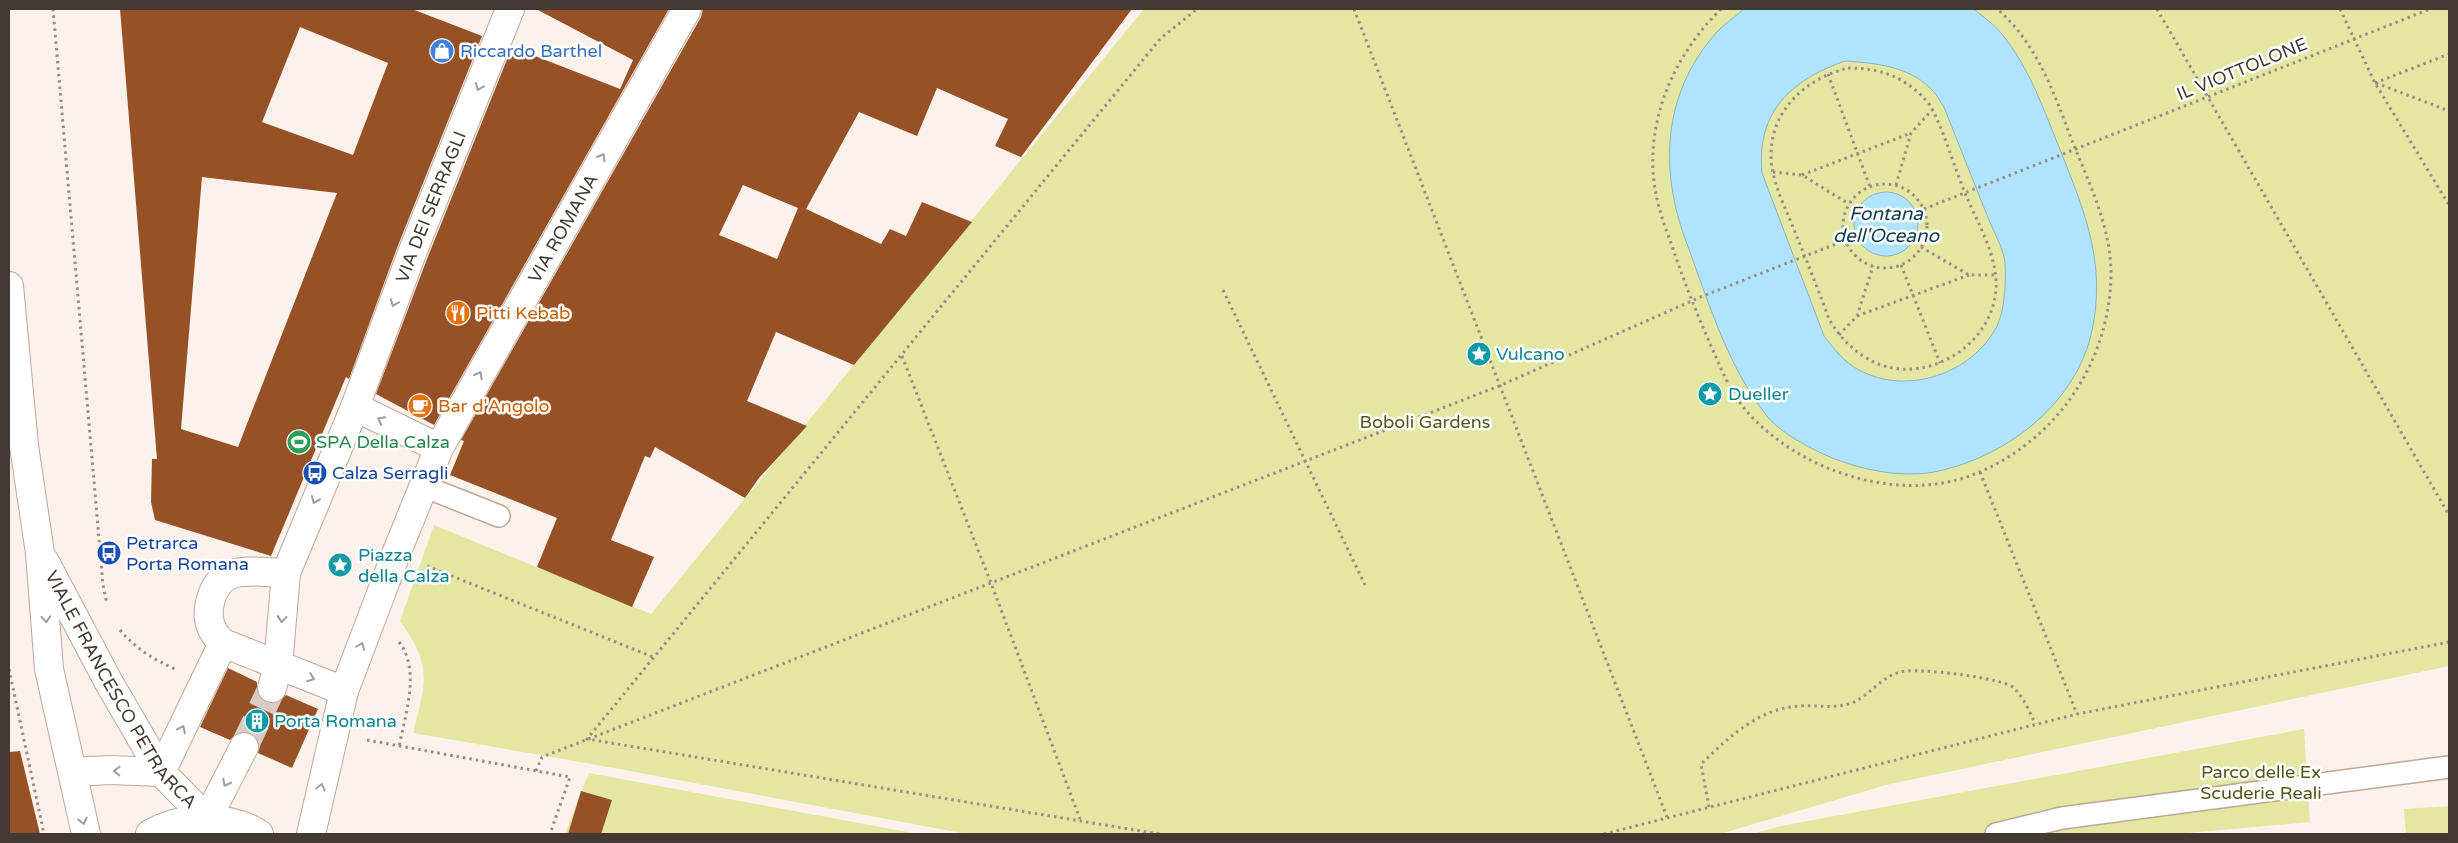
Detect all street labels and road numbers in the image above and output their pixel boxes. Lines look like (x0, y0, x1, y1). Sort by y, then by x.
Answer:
street label: IL VIOTTOLONE (2173, 33, 2311, 105)
street label: VIA DEI SERRAGLI (391, 128, 471, 286)
street label: VIA ROMANA (524, 170, 603, 287)
street label: VIALE FRANCESCO PETRARCA (41, 567, 202, 813)

